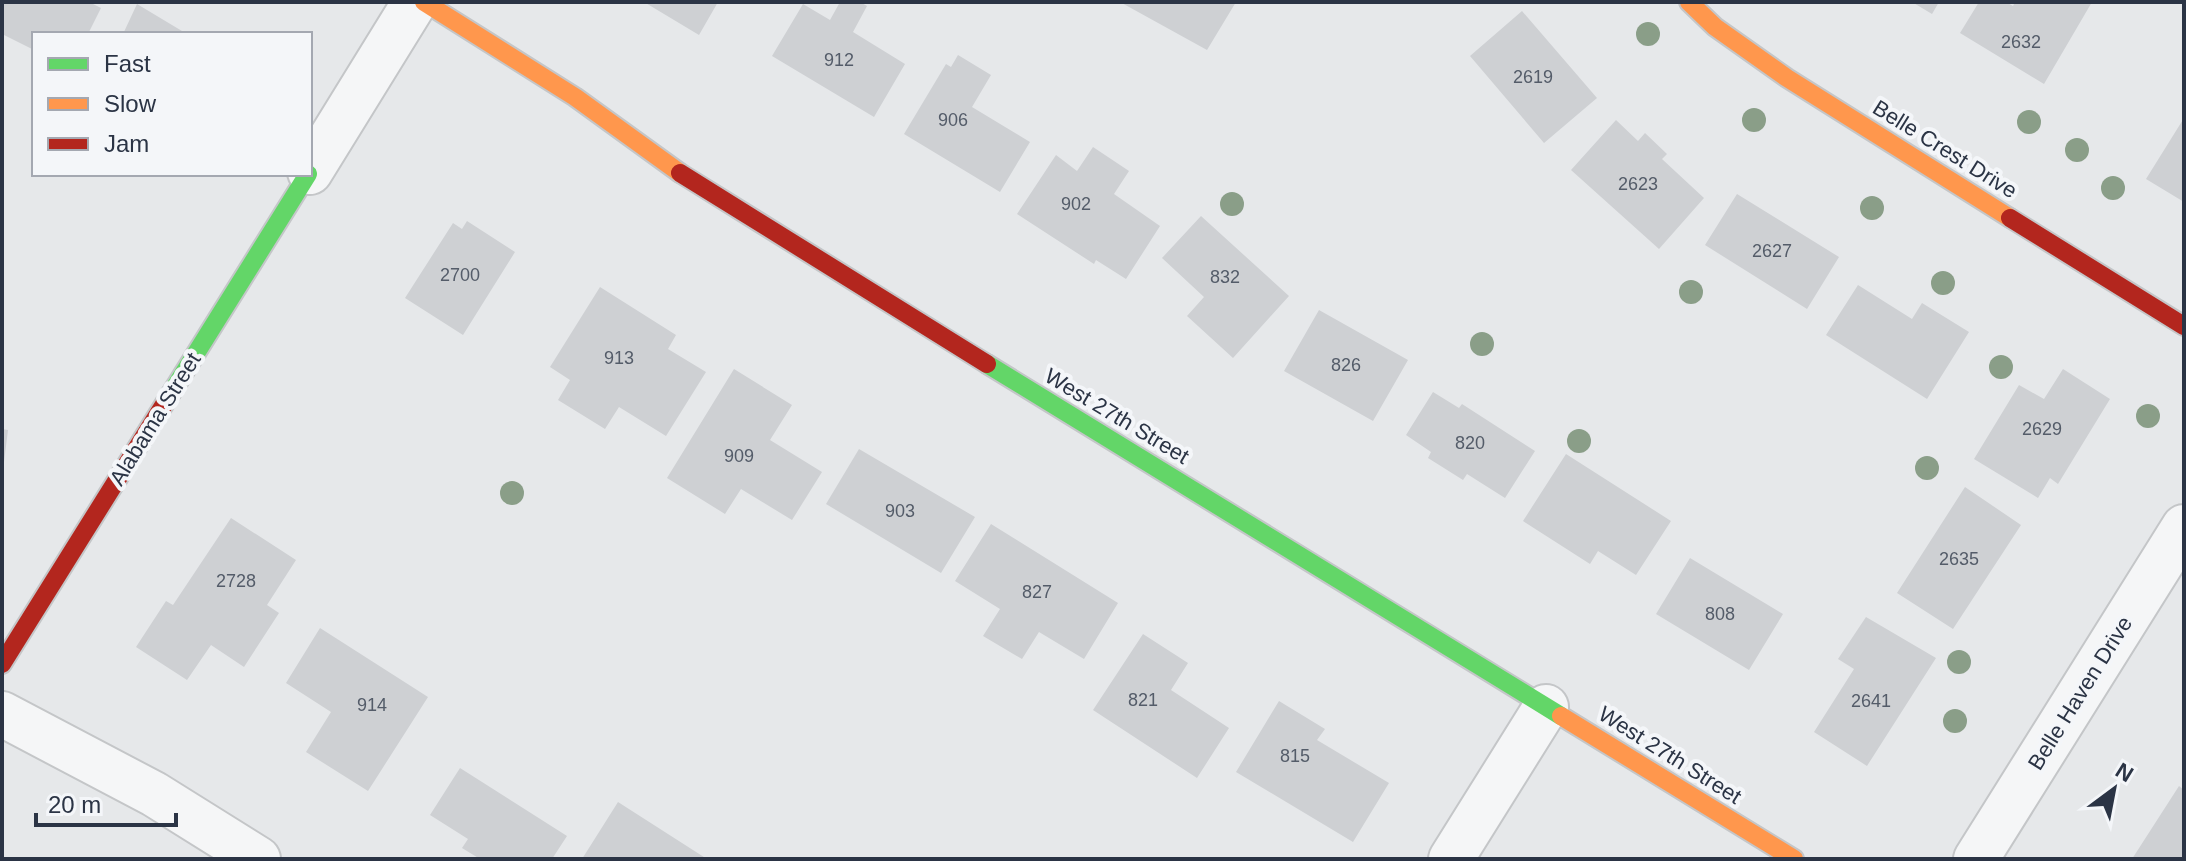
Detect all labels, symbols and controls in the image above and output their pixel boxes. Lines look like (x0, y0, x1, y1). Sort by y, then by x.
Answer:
legend (32, 32, 312, 176)
house number: 2632 (2001, 32, 2041, 52)
text: Fast (104, 50, 151, 77)
house number: 912 (824, 50, 854, 70)
house number: 2619 (1513, 67, 1553, 87)
text: Slow (104, 90, 157, 117)
street label: Belle Crest Drive (1868, 95, 2022, 203)
house number: 906 (938, 110, 968, 130)
text: Jam (104, 130, 149, 157)
house number: 2623 (1618, 174, 1658, 194)
house number: 902 (1061, 194, 1091, 214)
house number: 2627 (1752, 241, 1792, 261)
house number: 2700 (440, 265, 480, 285)
house number: 832 (1210, 267, 1240, 287)
street label: Alabama Street (104, 348, 206, 490)
house number: 913 (604, 348, 634, 368)
house number: 826 (1331, 355, 1361, 375)
street label: West 27th Street (1041, 363, 1193, 469)
house number: 2629 (2022, 419, 2062, 439)
house number: 820 (1455, 433, 1485, 453)
house number: 909 (724, 446, 754, 466)
house number: 903 (885, 501, 915, 521)
house number: 2635 (1939, 549, 1979, 569)
house number: 2728 (216, 571, 256, 591)
house number: 827 (1022, 582, 1052, 602)
house number: 808 (1705, 604, 1735, 624)
street label: Belle Haven Drive (2023, 612, 2137, 774)
house number: 821 (1128, 690, 1158, 710)
house number: 2641 (1851, 691, 1891, 711)
house number: 914 (357, 695, 387, 715)
street label: West 27th Street (1594, 701, 1746, 809)
house number: 815 (1280, 746, 1310, 766)
north arrow (2074, 749, 2154, 829)
text: N (2111, 758, 2138, 787)
scale bar (36, 777, 176, 827)
text: 20 m (48, 791, 101, 818)

